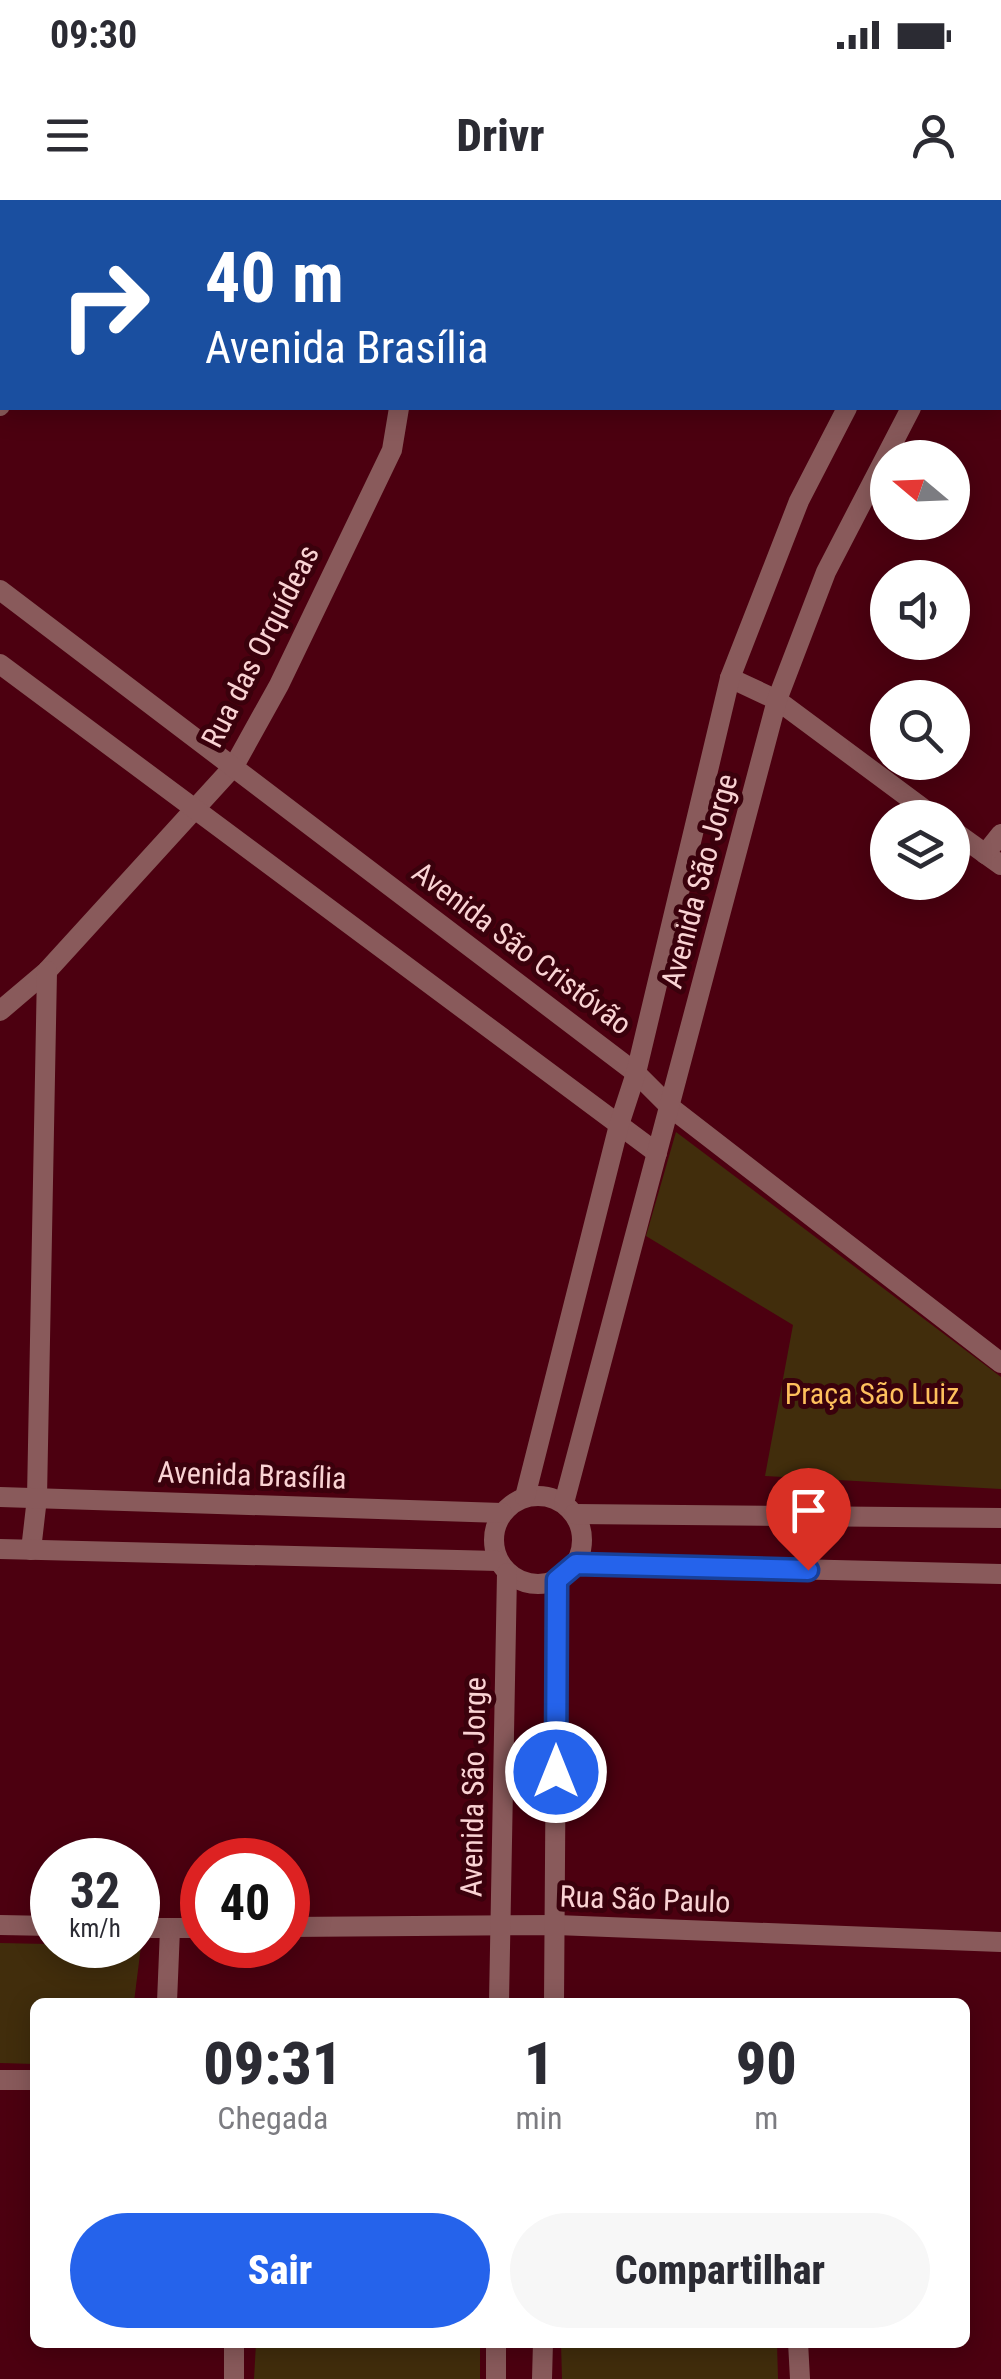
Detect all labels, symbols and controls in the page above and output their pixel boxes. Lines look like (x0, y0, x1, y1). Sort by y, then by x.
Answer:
text: 09:30 (50, 13, 137, 57)
icon: menu (40, 108, 95, 163)
icon: person (906, 108, 961, 163)
text: Drivr (457, 109, 544, 162)
text: 40 m (205, 237, 344, 319)
icon: right (40, 240, 170, 370)
text: Avenida Brasília (205, 321, 489, 374)
north arrow (870, 440, 970, 540)
map controls (870, 440, 970, 900)
street label: Rua das Orquídeas (194, 539, 326, 753)
button: sound (870, 560, 970, 660)
button: search (870, 680, 970, 780)
street label: Avenida São Jorge (654, 770, 744, 992)
button: layers (870, 800, 970, 900)
street label: Avenida São Cristóvão (406, 854, 638, 1042)
park label: Praça São Luiz (785, 1376, 959, 1411)
street label: Avenida Brasília (157, 1454, 347, 1496)
pin (766, 1468, 851, 1571)
icon: arrive (781, 1483, 836, 1538)
street label: Avenida São Jorge (454, 1677, 492, 1897)
position arrow (504, 1720, 608, 1824)
speed limit sign: 40 (180, 1838, 310, 1968)
text: 32 (70, 1862, 120, 1920)
street label: Rua São Paulo (559, 1879, 731, 1919)
text: km/h (69, 1914, 121, 1943)
text: 09:31 (203, 2028, 342, 2099)
text: 1 (524, 2028, 554, 2099)
text: 90 (736, 2028, 797, 2099)
text: Chegada (217, 2099, 328, 2137)
text: min (516, 2099, 562, 2137)
text: m (754, 2099, 778, 2137)
button: Sair (70, 2213, 490, 2328)
button: Compartilhar (510, 2213, 930, 2328)

